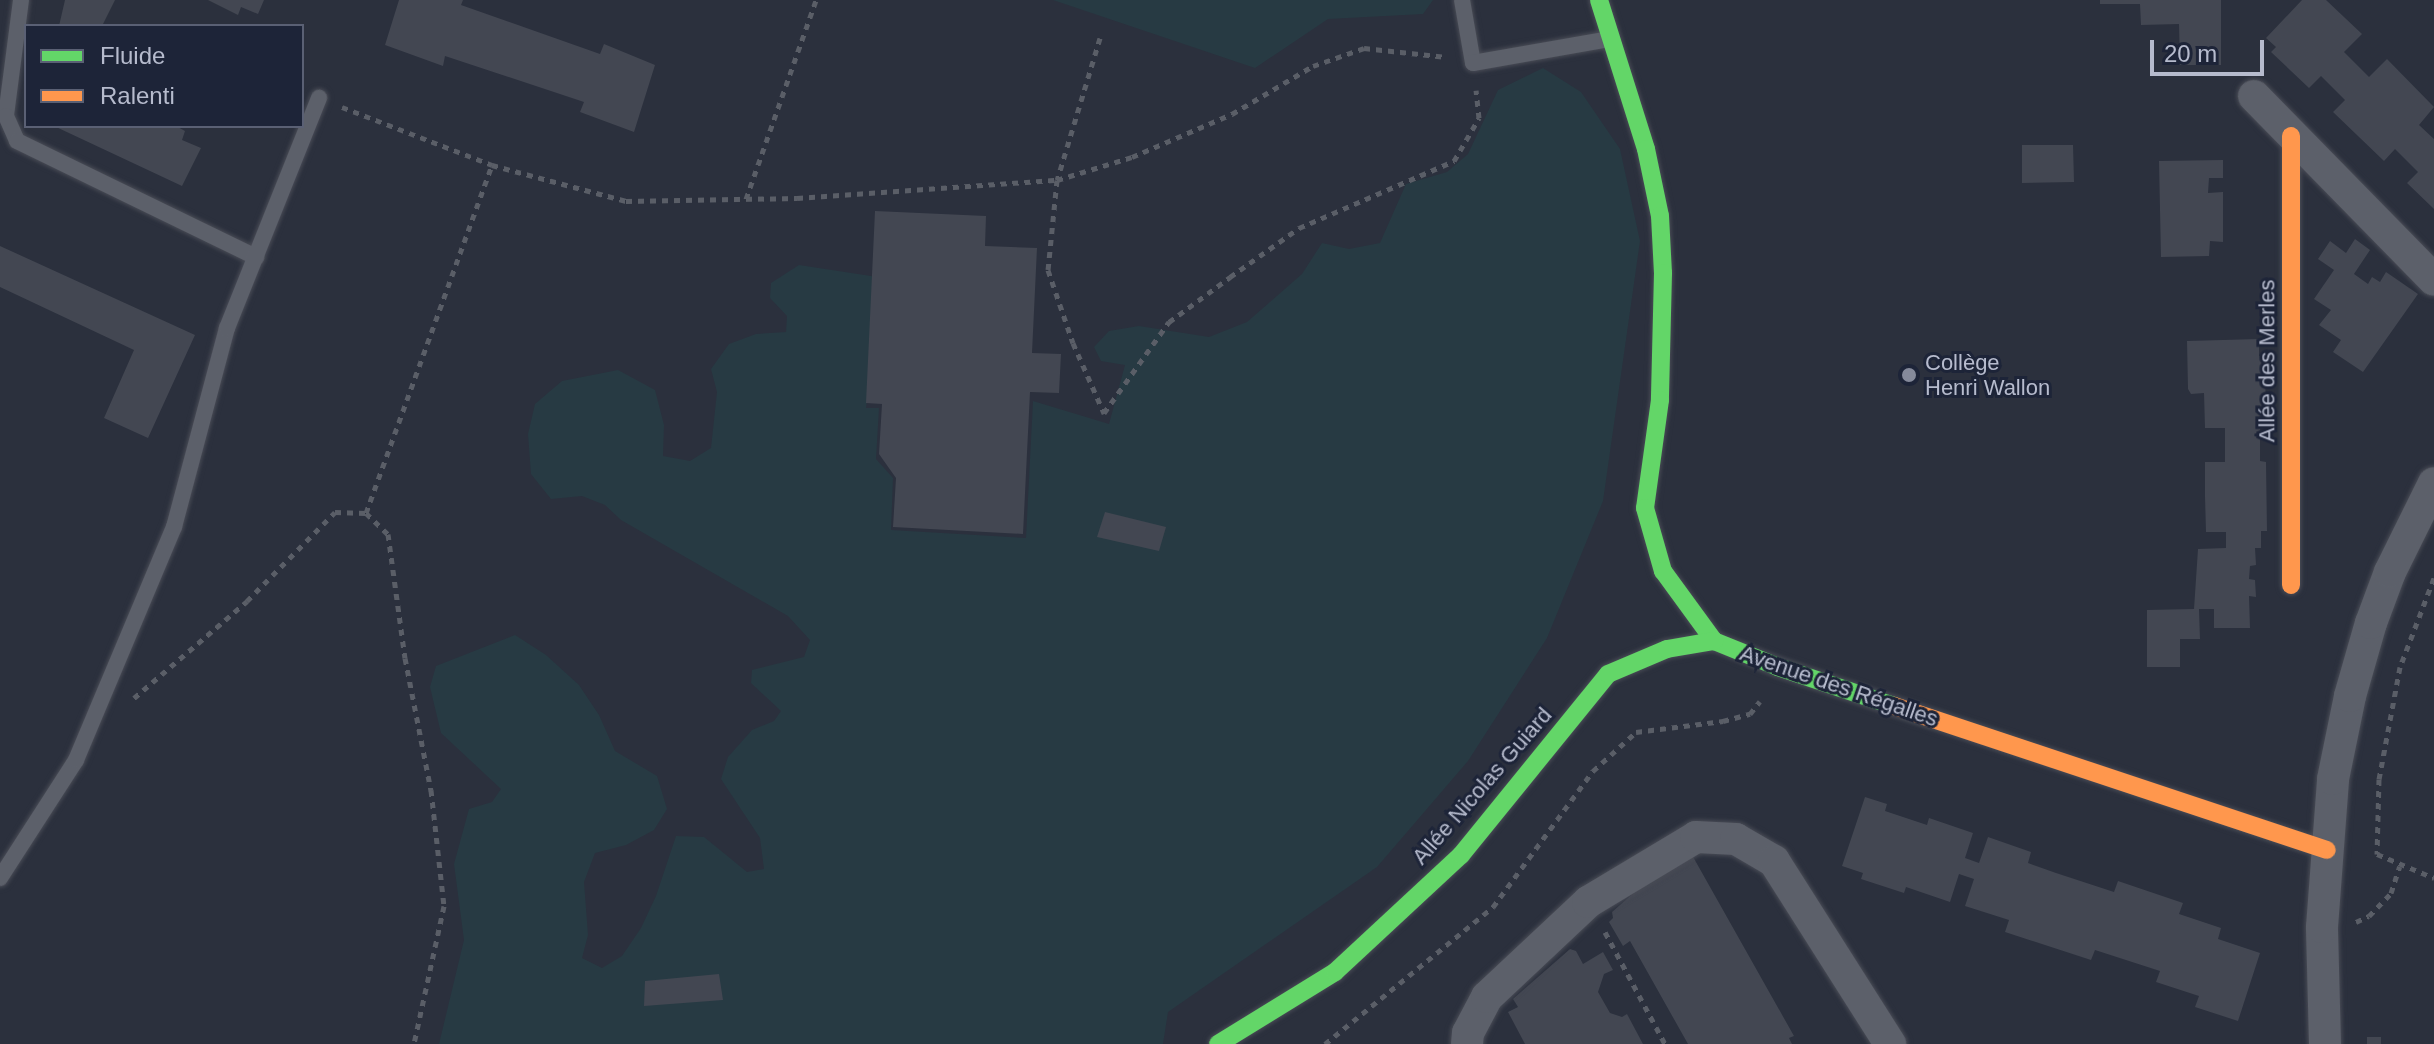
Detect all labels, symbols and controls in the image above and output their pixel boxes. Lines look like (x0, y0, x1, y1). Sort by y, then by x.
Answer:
legend (24, 24, 304, 128)
scale bar (2154, 24, 2268, 74)
text: 20 m (2164, 40, 2217, 67)
text: Fluide (100, 42, 165, 69)
text: Ralenti (100, 82, 175, 109)
street label: Allée des Merles (2254, 280, 2280, 442)
place label: Collège Henri Wallon (1925, 349, 2050, 400)
marker: Collège Henri Wallon (1900, 366, 1918, 384)
street label: Avenue des Régalles (1737, 640, 1941, 732)
street label: Allée Nicolas Guiard (1407, 702, 1557, 870)

